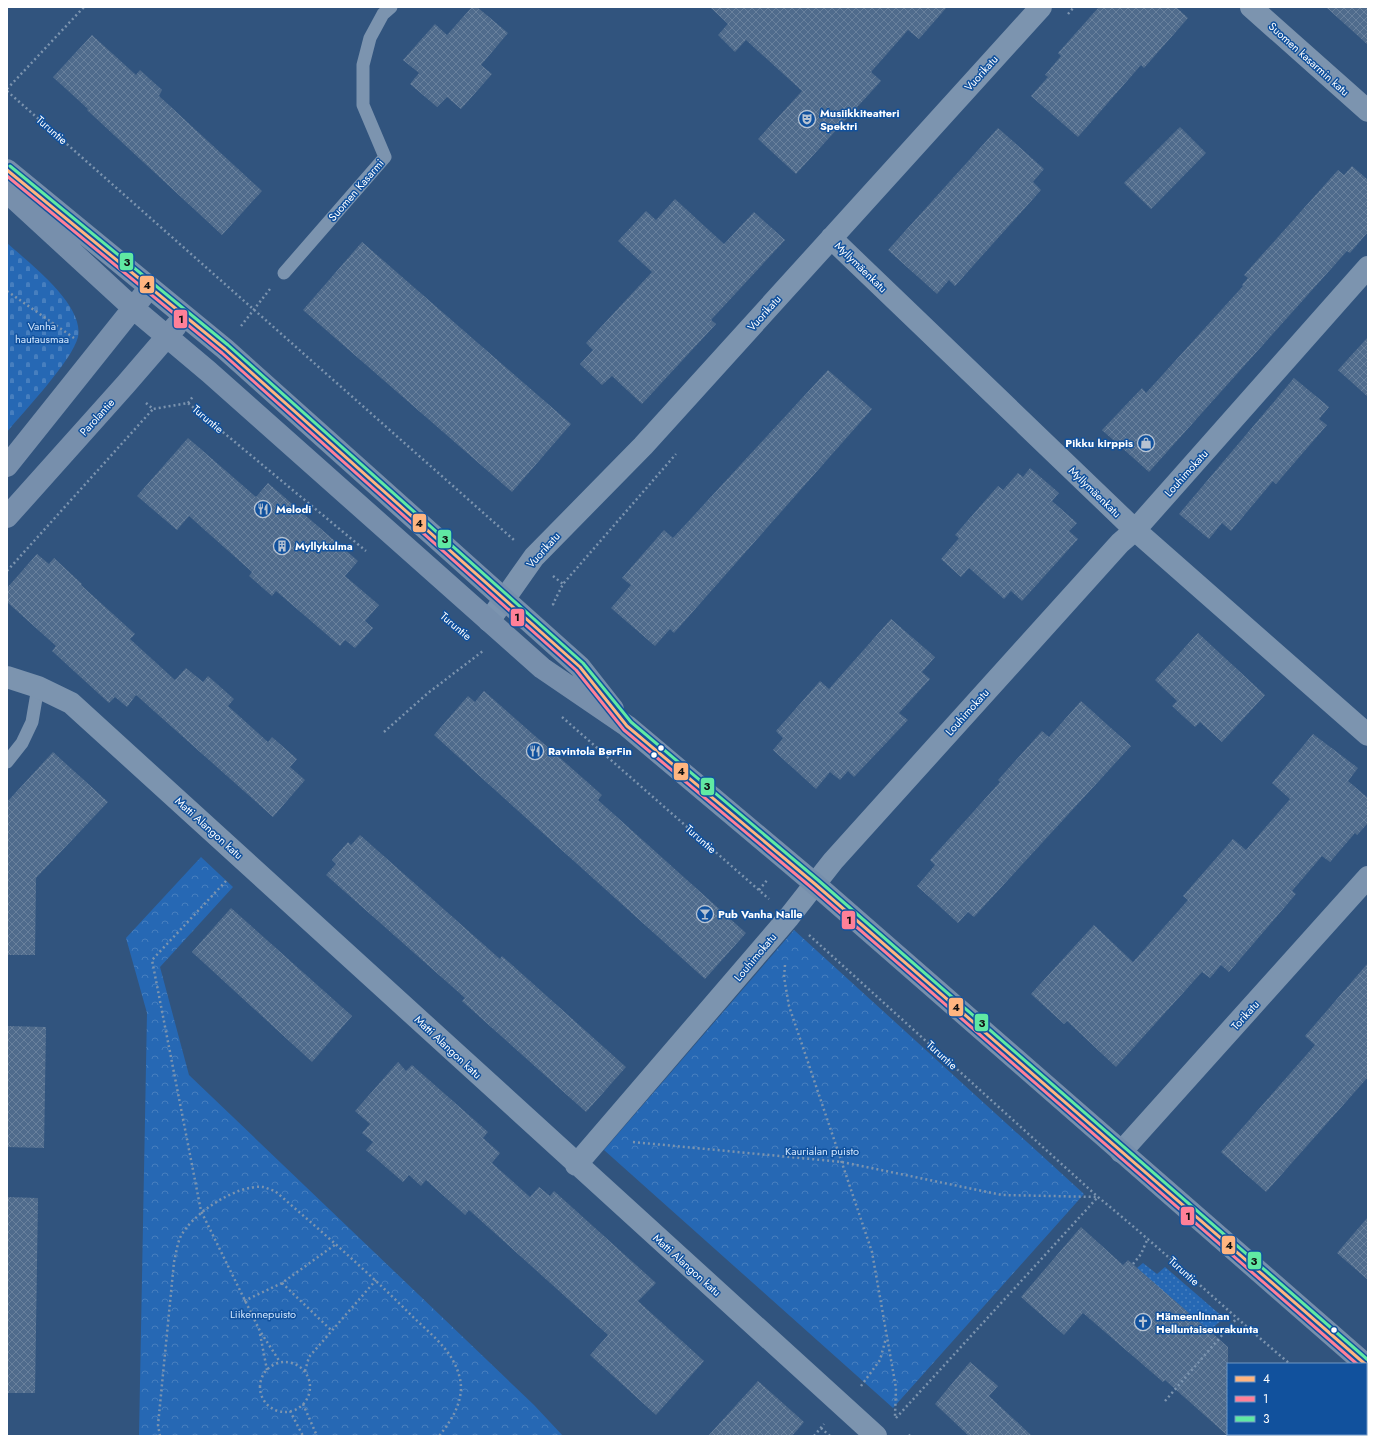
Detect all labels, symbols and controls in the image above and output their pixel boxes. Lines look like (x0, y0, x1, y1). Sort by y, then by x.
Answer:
street label: Suomen kasarmin katu (1265, 18, 1353, 100)
street label: Vuorikatu (961, 52, 1001, 94)
place label: Musiikkiteatteri Spektri (820, 105, 900, 134)
theatre icon: Musiikkiteatteri Spektri (797, 109, 817, 129)
street label: Turuntie (33, 112, 71, 148)
street label: Suomen Kasarmi (325, 155, 388, 225)
street label: Myllymäenkatu (831, 238, 891, 296)
line badge: 3 (119, 252, 134, 271)
text: 3 (124, 254, 131, 270)
line badge: 4 (139, 275, 155, 294)
text: 4 (143, 277, 151, 293)
street label: Vuorikatu (744, 292, 784, 334)
line badge: 1 (173, 309, 188, 329)
text: 1 (178, 311, 184, 327)
park label: Vanha hautausmaa (15, 318, 69, 347)
street label: Parolantie (76, 395, 118, 439)
street label: Turuntie (189, 401, 227, 437)
shop icon: Pikku kirppis (1136, 433, 1156, 453)
place label: Pikku kirppis (1065, 435, 1133, 451)
street label: Louhimokatu (1160, 446, 1212, 500)
street label: Myllymäenkatu (1065, 463, 1125, 521)
restaurant icon: Melodi (253, 499, 273, 519)
place label: Melodi (276, 501, 311, 517)
line badge: 4 (412, 513, 427, 533)
text: 4 (415, 515, 423, 531)
line badge: 3 (437, 529, 452, 549)
street label: Vuorikatu (523, 529, 563, 571)
text: 3 (442, 531, 449, 547)
building icon: Myllykulma (272, 536, 292, 556)
place label: Myllykulma (295, 538, 353, 554)
street label: Turuntie (437, 608, 475, 644)
line badge: 1 (510, 608, 525, 627)
text: 1 (514, 609, 520, 625)
street label: Louhimokatu (941, 685, 993, 739)
restaurant icon: Ravintola BerFin (525, 741, 545, 761)
place label: Ravintola BerFin (548, 743, 632, 759)
unlabelled marker (656, 743, 666, 753)
unlabelled marker (649, 750, 659, 760)
line badge: 4 (673, 762, 689, 781)
text: 4 (677, 763, 685, 779)
line badge: 3 (700, 777, 715, 796)
text: 3 (704, 778, 711, 794)
street label: Matti Alangon katu (172, 793, 246, 863)
street label: Turuntie (682, 821, 720, 857)
bar icon: Pub Vanha Nalle (695, 904, 715, 924)
place label: Pub Vanha Nalle (718, 906, 803, 922)
line badge: 1 (841, 910, 856, 930)
text: 1 (846, 912, 852, 928)
street label: Louhimokatu (730, 929, 780, 985)
line badge: 4 (948, 997, 964, 1017)
street label: Torikatu (1227, 997, 1263, 1033)
text: 4 (952, 999, 960, 1015)
street label: Matti Alangon katu (411, 1012, 485, 1082)
line badge: 3 (974, 1013, 989, 1032)
text: 3 (979, 1015, 986, 1031)
street label: Turuntie (923, 1037, 961, 1073)
park label: Kaurialan puisto (785, 1143, 859, 1159)
line badge: 1 (1180, 1206, 1195, 1226)
text: 1 (1185, 1208, 1191, 1224)
street label: Matti Alangon katu (650, 1230, 724, 1300)
line badge: 4 (1221, 1235, 1236, 1255)
text: 4 (1225, 1237, 1233, 1253)
line badge: 3 (1247, 1251, 1262, 1270)
street label: Turuntie (1165, 1253, 1203, 1289)
text: 3 (1251, 1253, 1258, 1269)
park label: Liikennepuisto (230, 1306, 296, 1322)
place label: Hämeenlinnan Helluntaiseurakunta (1156, 1308, 1258, 1337)
church icon: Hämeenlinnan Helluntaiseurakunta (1133, 1312, 1153, 1332)
unlabelled marker (1329, 1325, 1339, 1335)
legend (1227, 1363, 1367, 1435)
text: 4 (1263, 1370, 1270, 1388)
text: 1 (1263, 1390, 1268, 1408)
text: 3 (1263, 1410, 1270, 1428)

